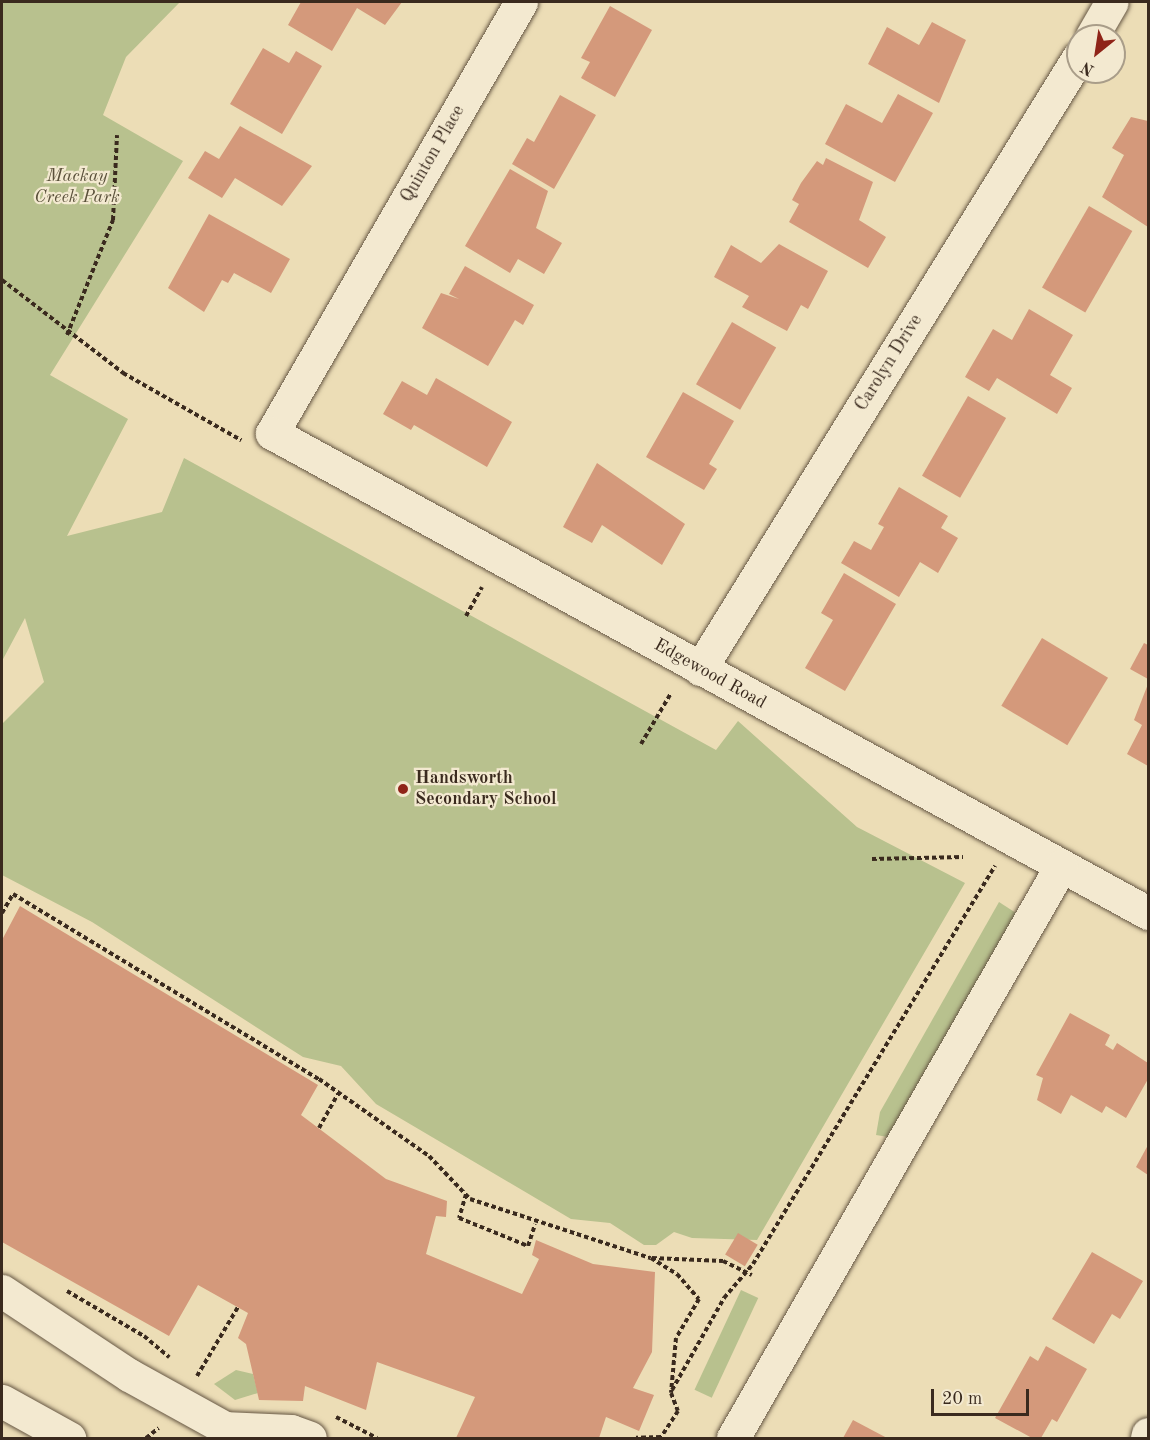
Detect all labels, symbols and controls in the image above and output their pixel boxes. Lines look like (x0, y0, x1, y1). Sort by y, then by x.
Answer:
north arrow (1066, 24, 1126, 84)
text: N (1079, 58, 1097, 78)
street label: Quinton Place (396, 101, 470, 207)
park label: Mackay Creek Park (34, 166, 120, 208)
street label: Carolyn Drive (851, 311, 927, 415)
street label: Edgewood Road (650, 634, 770, 714)
place label: Handsworth Secondary School (415, 768, 557, 810)
marker: Handsworth Secondary School (396, 782, 410, 796)
scale bar (934, 1377, 1032, 1415)
text: 20 m (942, 1390, 982, 1408)

